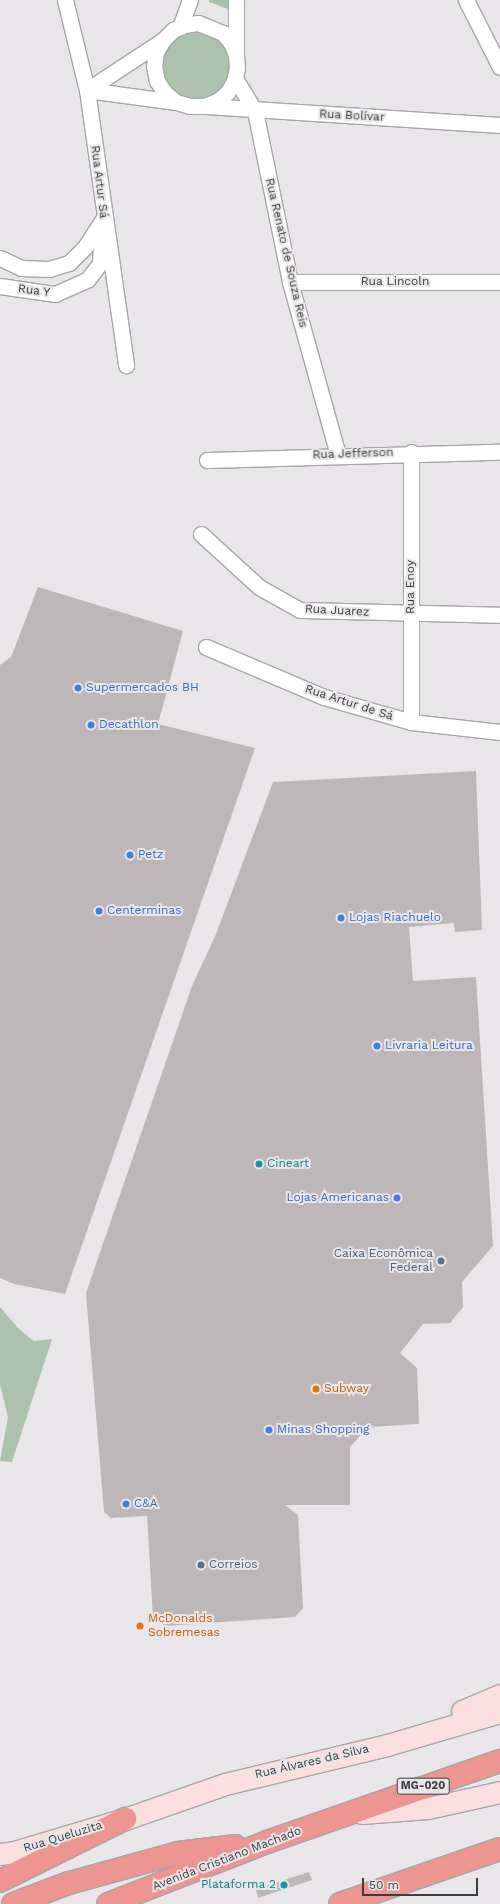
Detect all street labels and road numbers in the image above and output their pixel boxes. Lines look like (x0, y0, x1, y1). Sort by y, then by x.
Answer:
street label: Rua Bolívar (319, 107, 385, 125)
street label: Rua Artur Sá (87, 144, 111, 220)
street label: Rua Renato de Souza Reis (262, 177, 310, 329)
street label: Rua Lincoln (361, 275, 429, 289)
street label: Rua Y (17, 282, 51, 300)
street label: Rua Jefferson (312, 445, 394, 463)
street label: Rua Enoy (404, 560, 418, 614)
street label: Rua Juarez (304, 602, 370, 620)
street label: Rua Artur de Sá (303, 682, 395, 724)
street label: Rua Álvares da Silva (253, 1742, 371, 1782)
road number: MG-020 (396, 1777, 450, 1795)
street label: Rua Queluzita (22, 1818, 104, 1856)
street label: Avenida Cristiano Machado (150, 1824, 304, 1894)

